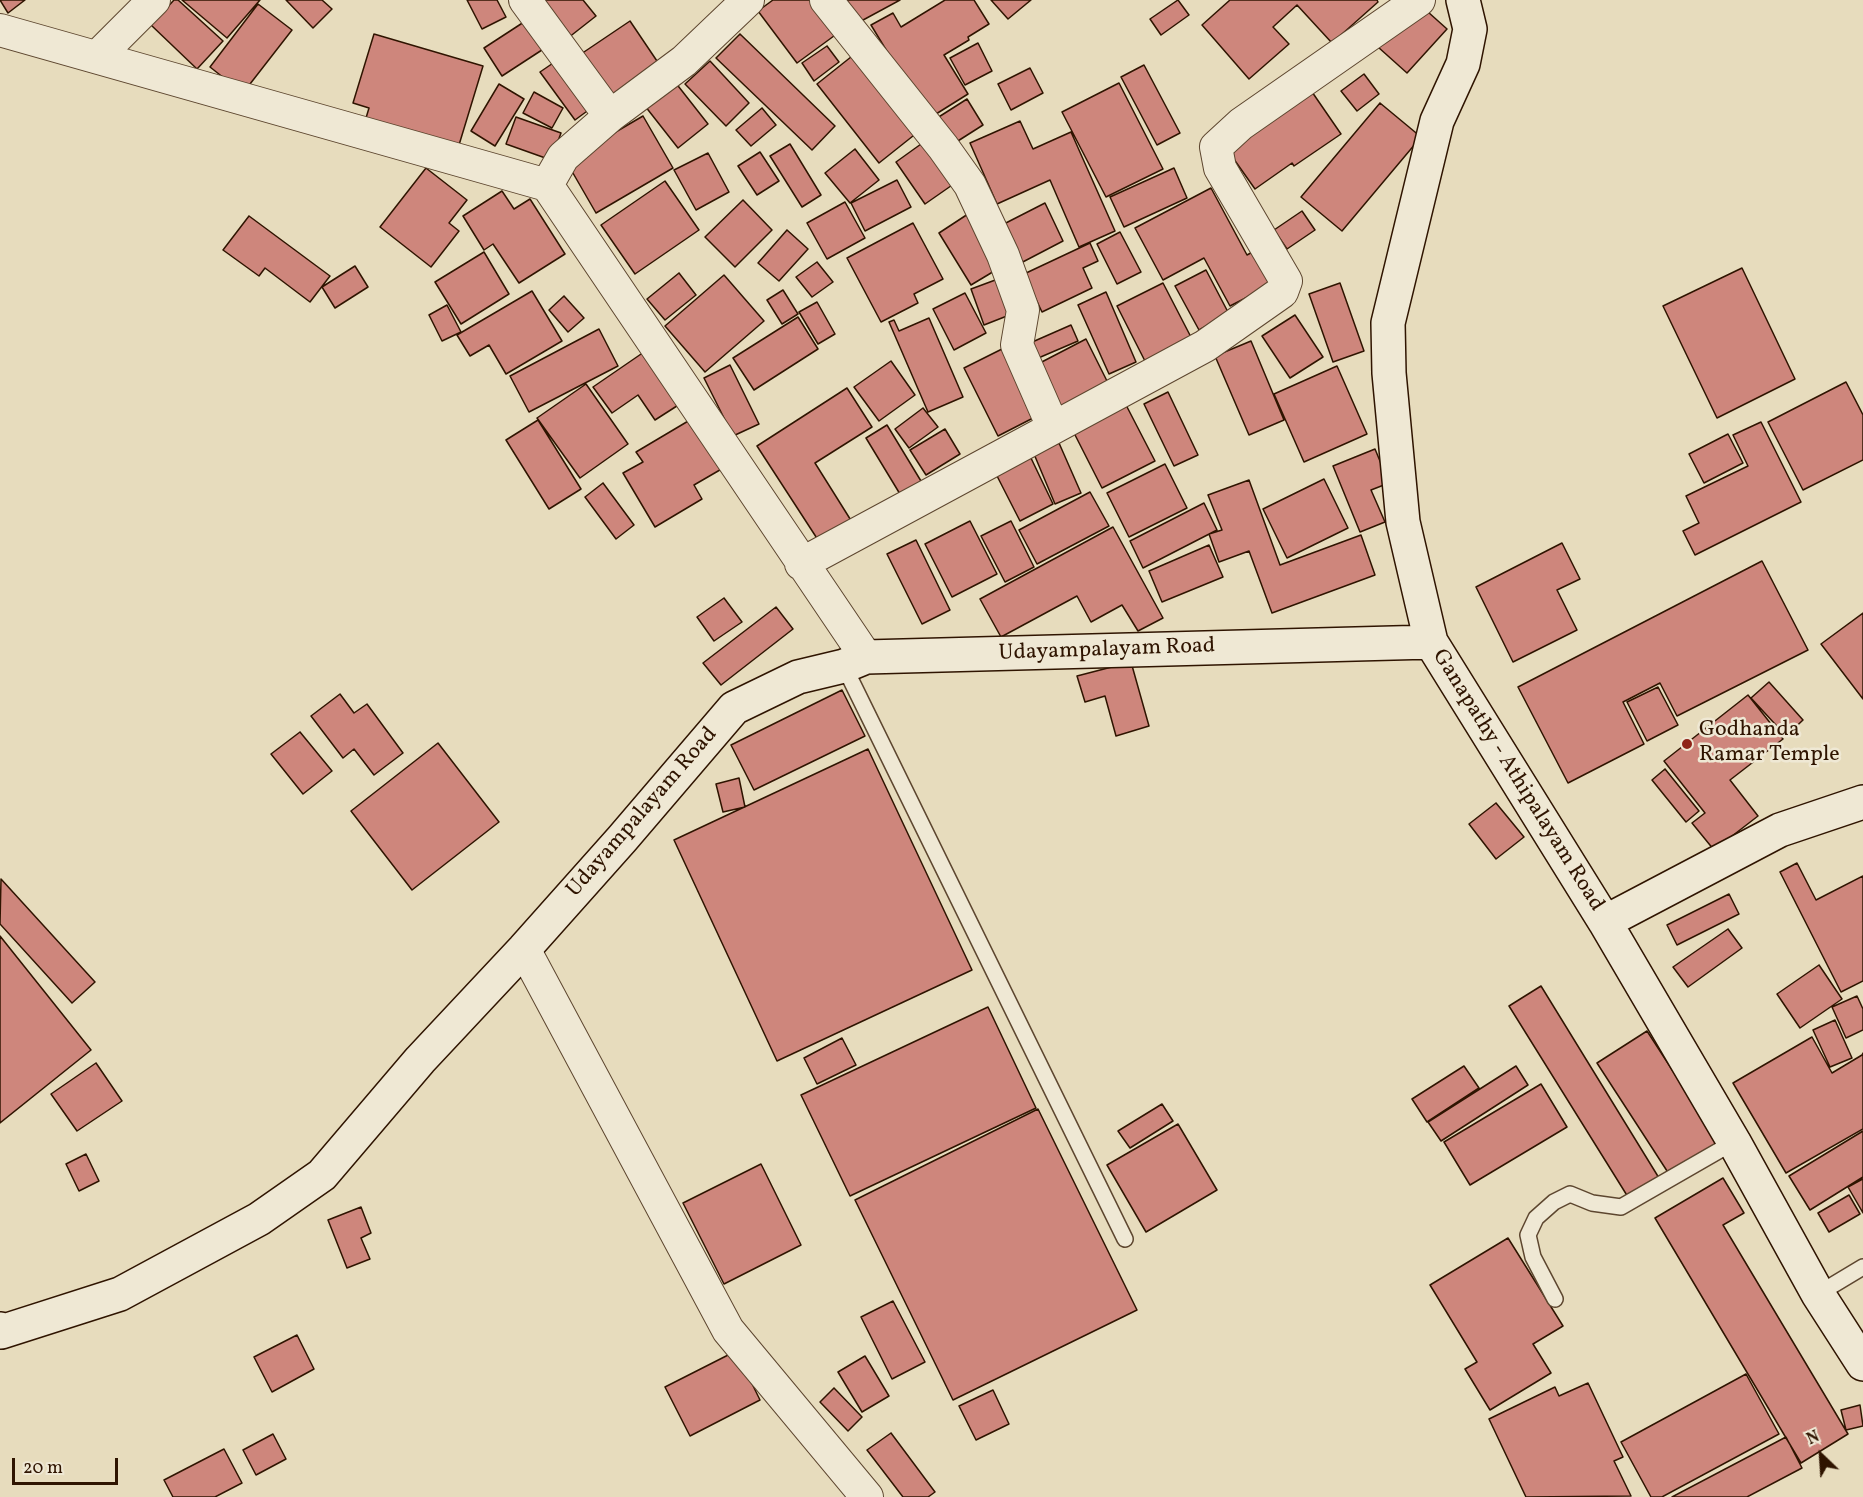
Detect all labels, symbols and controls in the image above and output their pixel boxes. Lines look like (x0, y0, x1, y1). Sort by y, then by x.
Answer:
street label: Udayampalayam Road (998, 634, 1216, 668)
street label: Ganapathy - Athipalayam Road (1425, 645, 1609, 917)
place label: Godhanda Ramar Temple (1699, 718, 1840, 770)
street label: Udayampalayam Road (562, 723, 724, 903)
marker: Godhanda Ramar Temple (1680, 737, 1694, 751)
north arrow (1791, 1425, 1851, 1485)
text: N (1803, 1426, 1823, 1451)
scale bar (15, 1446, 122, 1484)
text: 20 m (23, 1456, 63, 1481)

